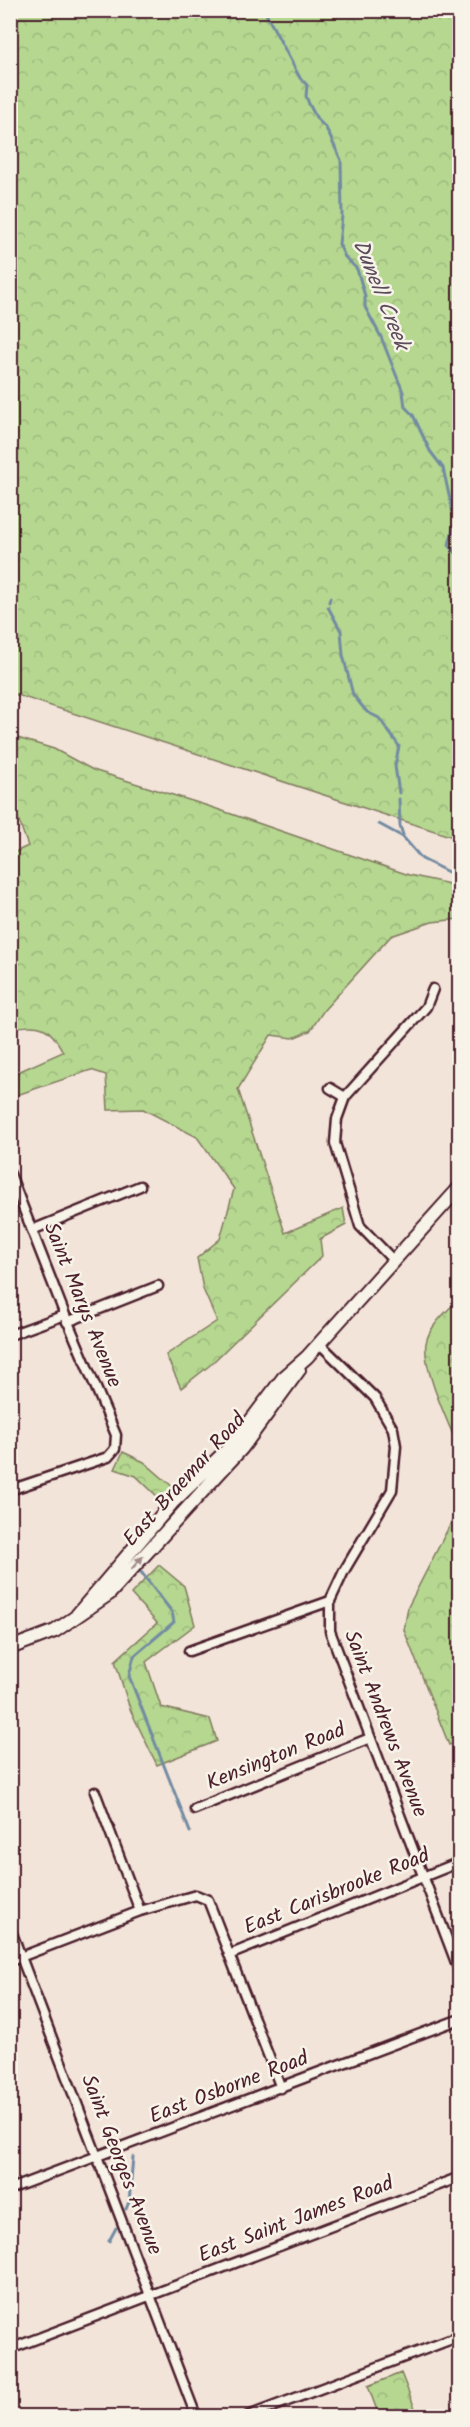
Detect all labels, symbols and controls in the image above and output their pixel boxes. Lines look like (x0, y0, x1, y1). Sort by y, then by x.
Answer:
water label: Dunell Creek (342, 234, 419, 359)
street label: Saint Marys Avenue (34, 1217, 130, 1393)
street label: East Braemar Road (115, 1405, 255, 1555)
one-way arrow (130, 1556, 144, 1571)
street label: Saint Andrews Avenue (334, 1626, 436, 1823)
street label: Kensington Road (201, 1714, 351, 1800)
street label: East Carisbrooke Road (239, 1839, 435, 1944)
street label: East Osborne Road (145, 2042, 314, 2134)
street label: Saint Georges Avenue (71, 2070, 171, 2261)
street label: East Saint James Road (194, 2167, 399, 2272)

